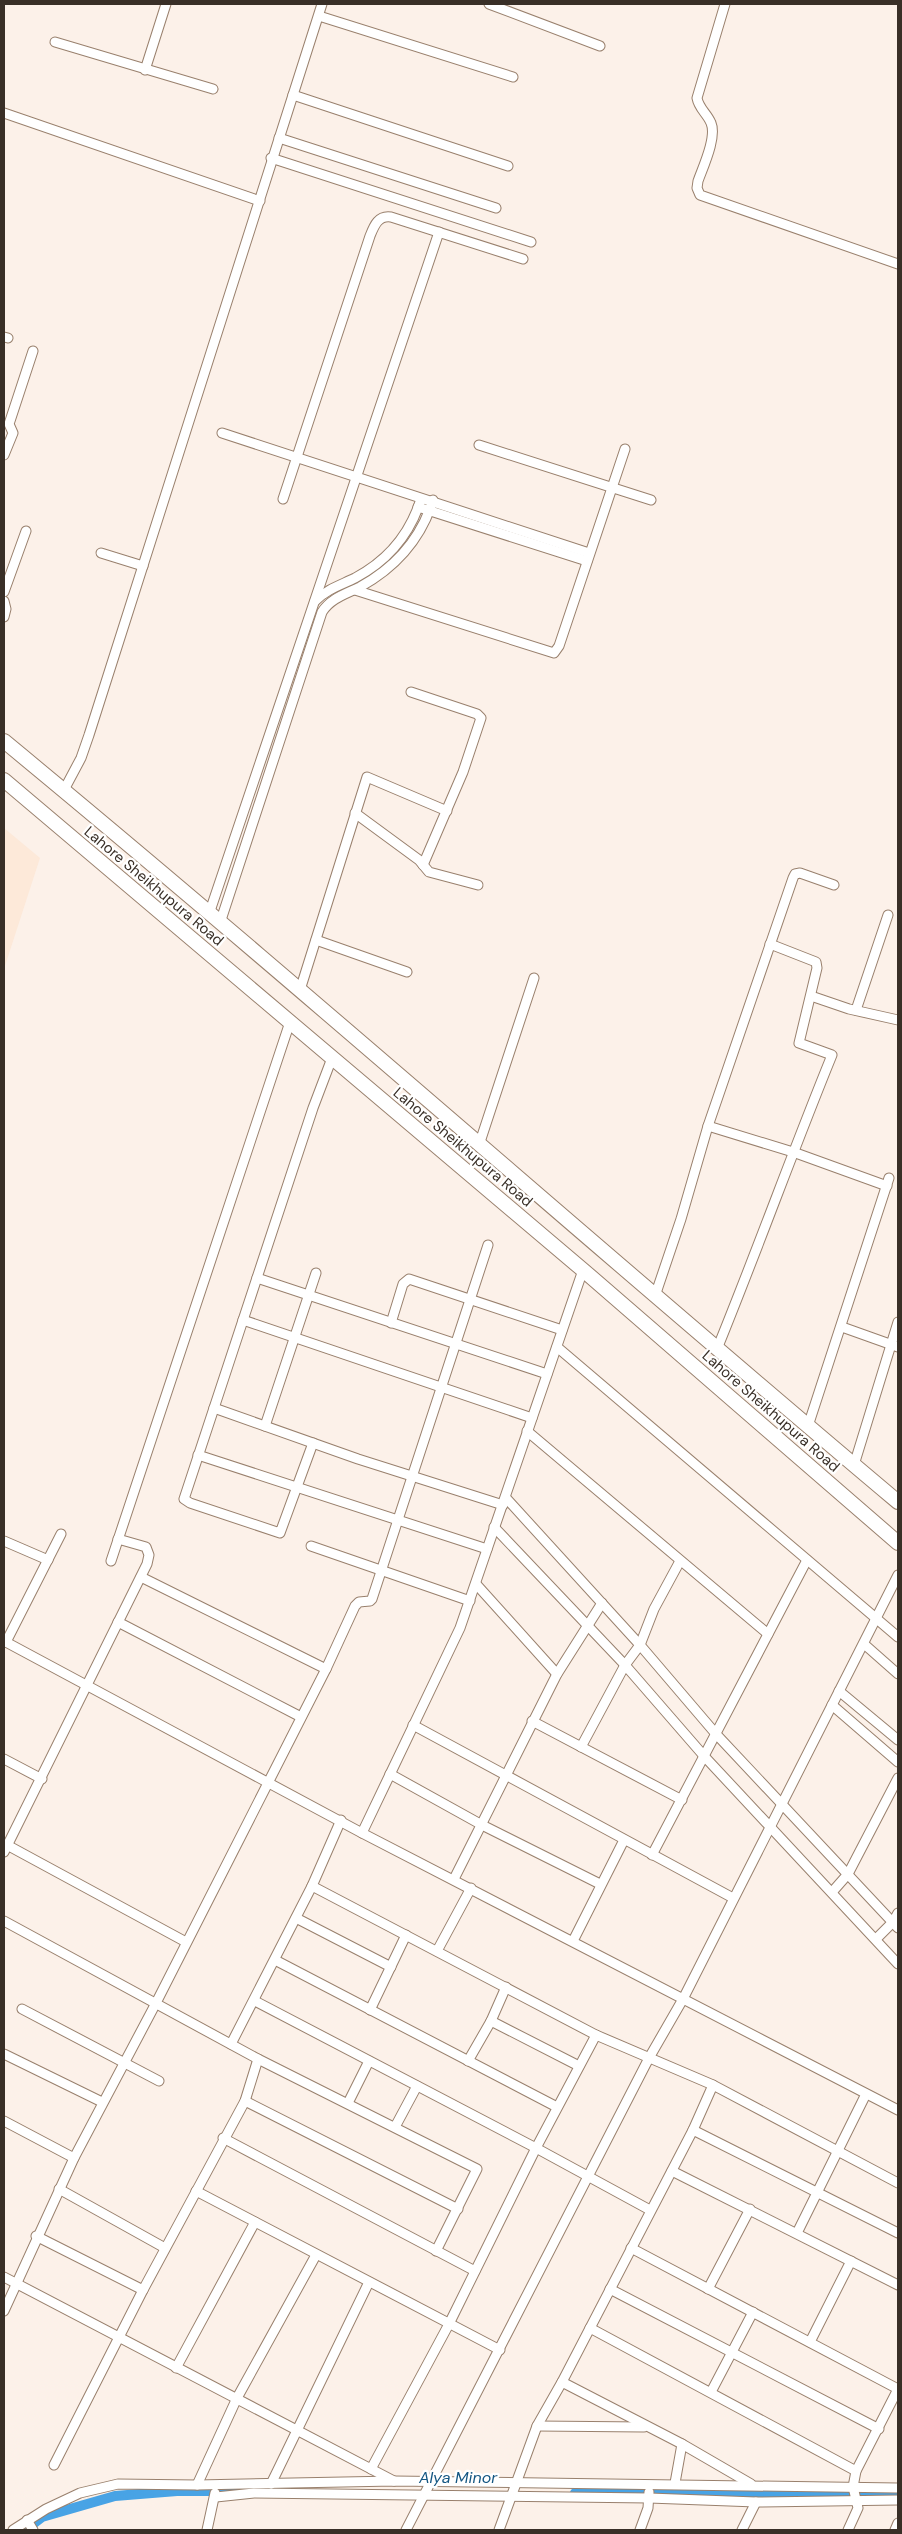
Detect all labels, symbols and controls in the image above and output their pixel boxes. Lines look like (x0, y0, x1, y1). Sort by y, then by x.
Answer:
street label: Lahore Sheikhupura Road (80, 822, 228, 950)
street label: Lahore Sheikhupura Road (389, 1083, 537, 1211)
street label: Lahore Sheikhupura Road (698, 1346, 844, 1476)
water label: Alya Minor (418, 2467, 498, 2488)

